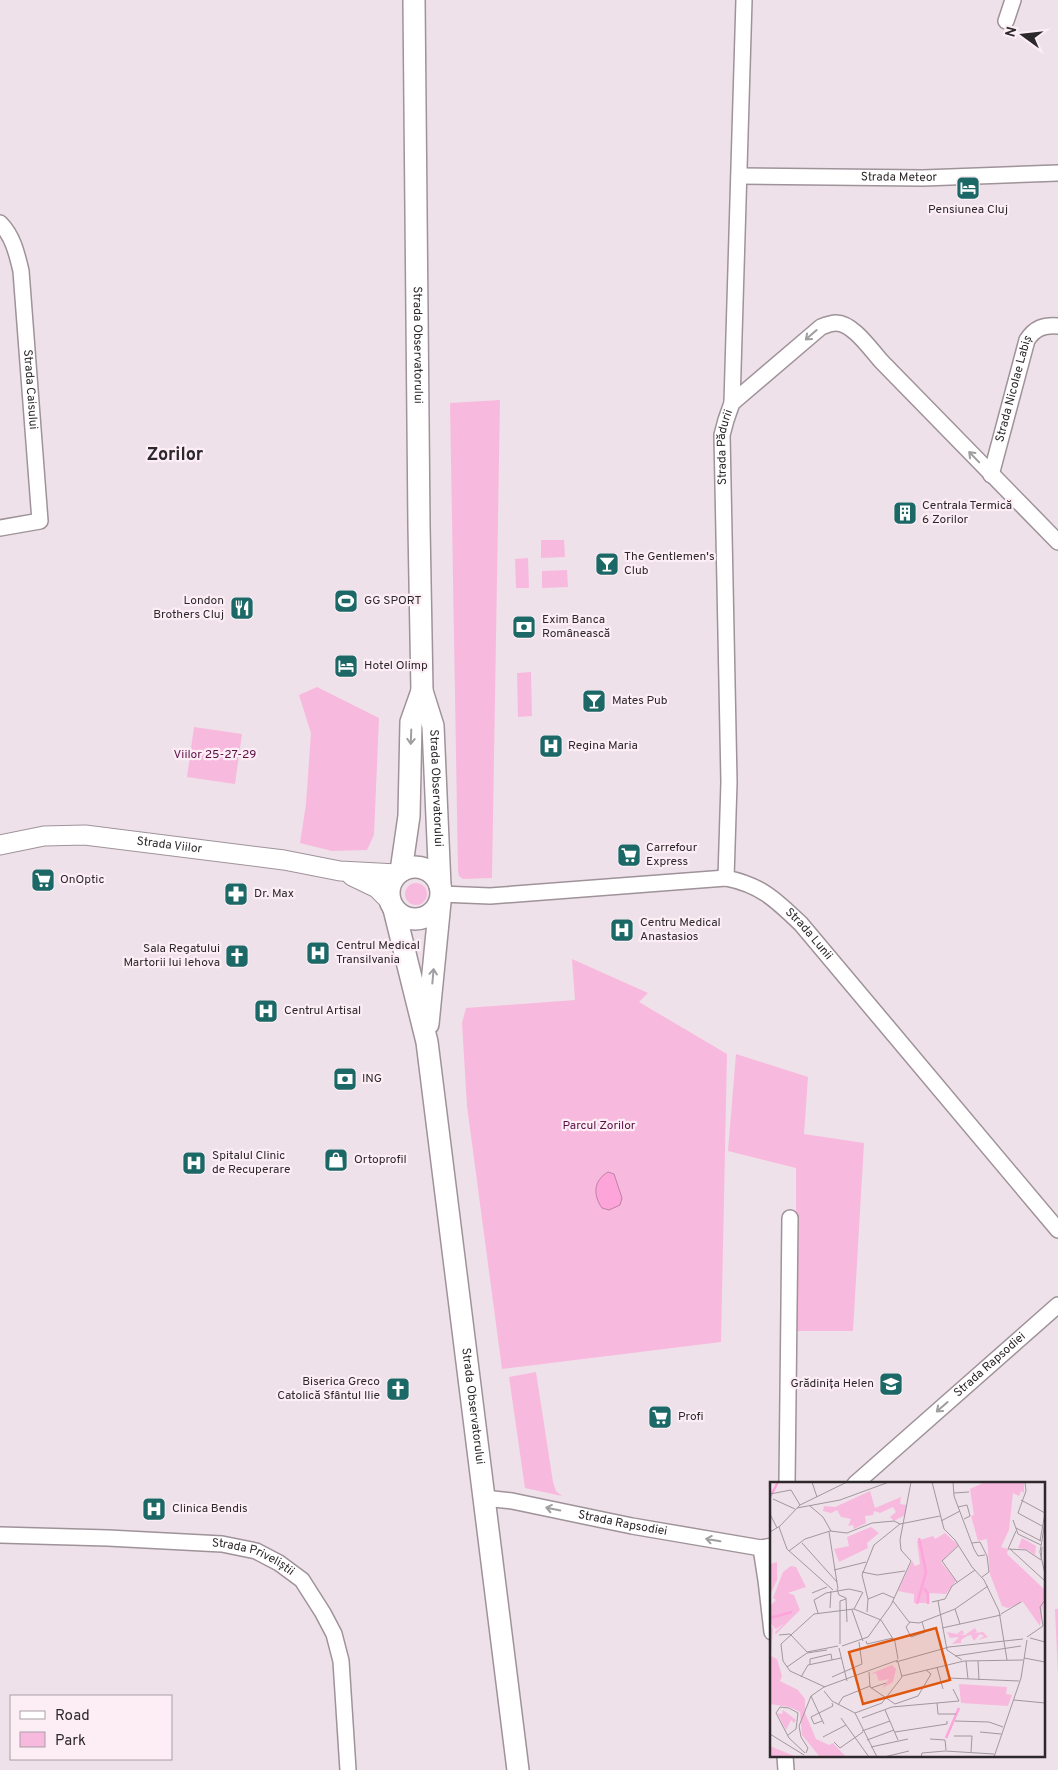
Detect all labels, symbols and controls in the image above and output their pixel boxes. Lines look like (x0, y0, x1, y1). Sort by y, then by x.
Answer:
north arrow (998, 10, 1048, 60)
text: N (1002, 25, 1021, 39)
street label: Strada Meteor (861, 169, 938, 186)
hotel icon: Pensiunea Cluj (955, 175, 981, 201)
place label: Pensiunea Cluj (928, 202, 1008, 218)
street label: Strada Observatorului (409, 286, 426, 404)
one-way arrow (805, 330, 818, 341)
street label: Strada Nicolae Labiș (992, 332, 1036, 444)
street label: Strada Caisului (19, 349, 41, 430)
street label: Strada Pădurii (714, 408, 737, 485)
district label: Zorilor (147, 444, 204, 467)
one-way arrow (968, 451, 980, 464)
place label: Centrala Termică 6 Zorilor (922, 498, 1012, 528)
building icon: Centrala Termică 6 Zorilor (892, 500, 918, 526)
place label: The Gentlemen's Club (624, 549, 715, 579)
bar icon: The Gentlemen's Club (594, 551, 620, 577)
sports icon: GG SPORT (333, 588, 359, 614)
place label: London Brothers Cluj (153, 593, 224, 623)
place label: GG SPORT (364, 593, 422, 609)
restaurant icon: London Brothers Cluj (229, 595, 255, 621)
place label: Exim Banca Românească (542, 612, 610, 642)
bank icon: Exim Banca Românească (511, 614, 537, 640)
hotel icon: Hotel Olimp (333, 653, 359, 679)
place label: Hotel Olimp (364, 658, 428, 674)
bar icon: Mates Pub (581, 688, 607, 714)
place label: Mates Pub (612, 693, 668, 709)
one-way arrow (406, 729, 416, 745)
street label: Strada Observatorului (425, 729, 446, 847)
hospital icon: Regina Maria (538, 733, 564, 759)
place label: Regina Maria (568, 738, 638, 754)
park label: Viilor 25-27-29 (174, 747, 256, 763)
street label: Strada Viilor (136, 834, 203, 858)
place label: Carrefour Express (646, 840, 698, 870)
supermarket icon: Carrefour Express (616, 842, 642, 868)
supermarket icon: OnOptic (30, 867, 56, 893)
place label: OnOptic (60, 872, 104, 888)
pharmacy icon: Dr. Max (223, 881, 249, 907)
place label: Dr. Max (254, 886, 294, 902)
street label: Strada Lunii (781, 905, 836, 964)
place label: Centru Medical Anastasios (640, 915, 721, 945)
hospital icon: Centru Medical Anastasios (609, 917, 635, 943)
place label: Centrul Medical Transilvania (336, 938, 420, 968)
hospital icon: Centrul Medical Transilvania (305, 940, 331, 966)
place label: Sala Regatului Martorii lui Iehova (123, 941, 220, 971)
church icon: Sala Regatului Martorii lui Iehova (224, 943, 250, 969)
one-way arrow (428, 968, 438, 984)
hospital icon: Centrul Artisal (253, 998, 279, 1024)
place label: Centrul Artisal (284, 1003, 361, 1019)
bank icon: ING (332, 1066, 358, 1092)
place label: ING (362, 1071, 382, 1087)
park label: Parcul Zorilor (562, 1118, 636, 1134)
shop icon: Ortoprofil (323, 1147, 349, 1173)
place label: Spitalul Clinic de Recuperare (212, 1148, 290, 1178)
hospital icon: Spitalul Clinic de Recuperare (181, 1150, 207, 1176)
place label: Ortoprofil (354, 1152, 407, 1168)
street label: Strada Rapsodiei (951, 1329, 1029, 1401)
street label: Strada Observatorului (457, 1347, 488, 1465)
school or university icon: Grădinița Helen (878, 1371, 904, 1397)
place label: Biserica Greco Catolică Sfântul Ilie (277, 1374, 380, 1404)
church icon: Biserica Greco Catolică Sfântul Ilie (385, 1376, 411, 1402)
place label: Grădinița Helen (791, 1376, 874, 1392)
one-way arrow (936, 1401, 949, 1413)
supermarket icon: Profi (647, 1404, 673, 1430)
place label: Profi (678, 1409, 704, 1425)
inset map (770, 1482, 1046, 1758)
hospital icon: Clinica Bendis (141, 1496, 167, 1522)
place label: Clinica Bendis (172, 1501, 248, 1517)
one-way arrow (546, 1504, 562, 1514)
street label: Strada Rapsodiei (576, 1507, 668, 1540)
street label: Strada Priveliștii (211, 1535, 298, 1580)
one-way arrow (705, 1535, 721, 1545)
legend (10, 1695, 172, 1760)
text: Road (55, 1707, 90, 1726)
text: Park (55, 1732, 86, 1751)

